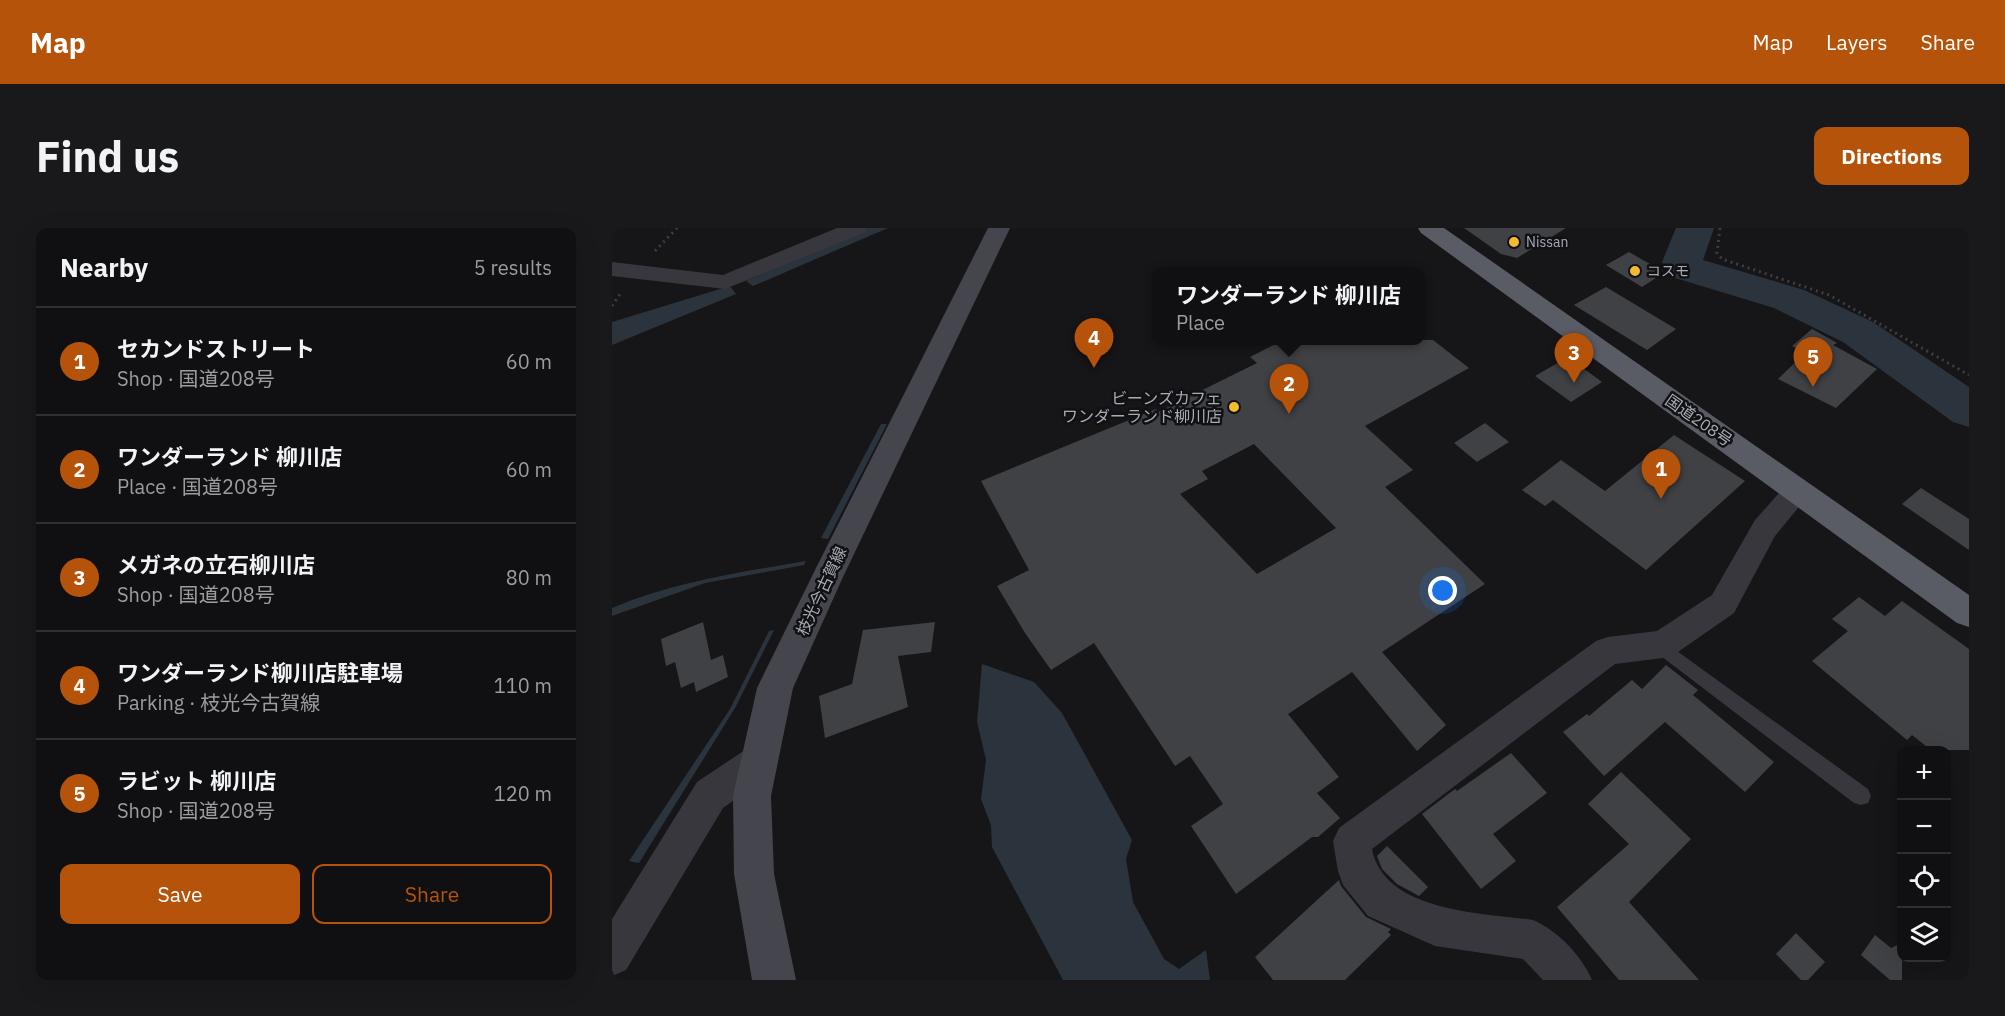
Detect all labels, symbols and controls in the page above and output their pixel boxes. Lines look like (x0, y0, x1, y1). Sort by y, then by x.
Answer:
text: Map (30, 24, 86, 61)
text: Map (1753, 28, 1793, 56)
text: Layers (1826, 28, 1888, 56)
text: Share (1921, 28, 1975, 56)
button: Directions (1814, 127, 1969, 185)
text: Find us (36, 129, 179, 184)
place label: Nissan (1526, 233, 1568, 251)
marker: Nissan (1507, 235, 1521, 249)
text: Nearby (60, 250, 148, 284)
text: 5 results (474, 254, 552, 281)
place label: コスモ (1647, 262, 1689, 280)
marker: コスモ (1628, 264, 1642, 278)
popup (1152, 267, 1425, 345)
text: ワンダーランド 柳川店 (1176, 280, 1401, 309)
text: Place (1176, 309, 1225, 336)
pin: 4 (1074, 318, 1114, 368)
text: セカンドストリート (117, 334, 315, 363)
pin: 3 (1554, 334, 1594, 383)
pin: 5 (1794, 338, 1832, 387)
text: 1 (74, 348, 86, 375)
text: 60 m (506, 348, 552, 375)
pin: 2 (1270, 364, 1308, 414)
text: Shop · 国道208号 (117, 365, 275, 392)
place label: ビーンズカフェ ワンダーランド柳川店 (1062, 388, 1222, 426)
street label: 国道208号 (1662, 390, 1736, 450)
marker: ビーンズカフェ ワンダーランド柳川店 (1227, 400, 1241, 414)
text: ワンダーランド 柳川店 (117, 442, 342, 471)
pin: 1 (1642, 450, 1680, 499)
text: 2 (74, 456, 86, 483)
text: 60 m (506, 456, 552, 483)
text: Place · 国道208号 (117, 473, 278, 500)
street label: 枝光今古賀線 (792, 543, 850, 639)
text: メガネの立石柳川店 (117, 550, 315, 579)
text: 3 (74, 564, 86, 591)
text: 80 m (506, 564, 552, 591)
your location (1428, 576, 1457, 605)
text: Shop · 国道208号 (117, 581, 275, 608)
text: ワンダーランド柳川店駐車場 (117, 658, 403, 687)
text: 4 (74, 672, 86, 699)
text: 110 m (494, 672, 552, 699)
text: Parking · 枝光今古賀線 (117, 689, 320, 716)
map controls (1897, 746, 1951, 962)
button: + (1897, 746, 1951, 800)
text: ラビット 柳川店 (117, 766, 276, 795)
text: 5 (74, 780, 86, 807)
text: 120 m (494, 780, 552, 807)
text: Shop · 国道208号 (117, 797, 275, 824)
button: − (1897, 800, 1951, 854)
button: locate (1897, 854, 1951, 908)
button: Save (60, 864, 300, 924)
button: Share (312, 864, 552, 924)
button: layers (1897, 908, 1951, 962)

